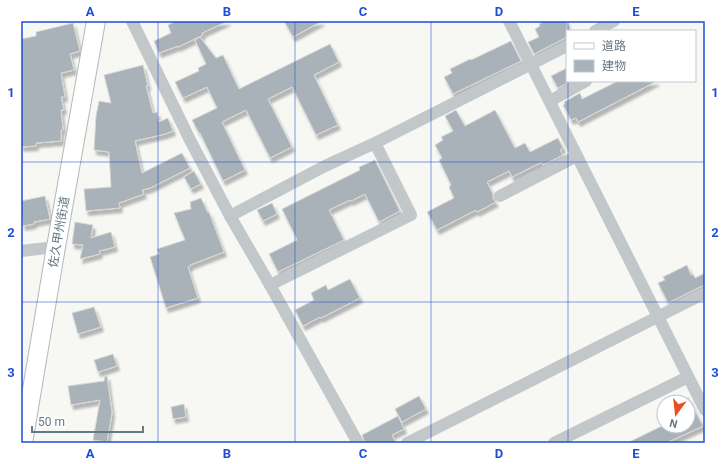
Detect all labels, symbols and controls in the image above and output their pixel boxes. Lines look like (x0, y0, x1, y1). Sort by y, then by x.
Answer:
text: A (86, 4, 95, 19)
text: B (223, 4, 231, 19)
text: C (359, 4, 368, 19)
text: D (495, 4, 503, 19)
text: E (632, 4, 640, 19)
legend (566, 30, 696, 82)
text: 道路 (602, 39, 626, 53)
text: 建物 (602, 59, 626, 73)
text: 1 (7, 85, 15, 100)
text: 1 (711, 85, 719, 100)
street label: 佐久甲州街道 (46, 195, 72, 269)
text: 2 (7, 225, 15, 240)
text: 2 (711, 225, 719, 240)
text: 3 (7, 365, 15, 380)
text: 3 (711, 365, 719, 380)
north arrow (656, 394, 696, 434)
scale bar (32, 408, 143, 434)
text: 50 m (38, 415, 65, 429)
text: N (668, 416, 679, 430)
text: A (86, 446, 95, 461)
text: B (223, 446, 231, 461)
text: C (359, 446, 368, 461)
text: D (495, 446, 503, 461)
text: E (632, 446, 640, 461)

